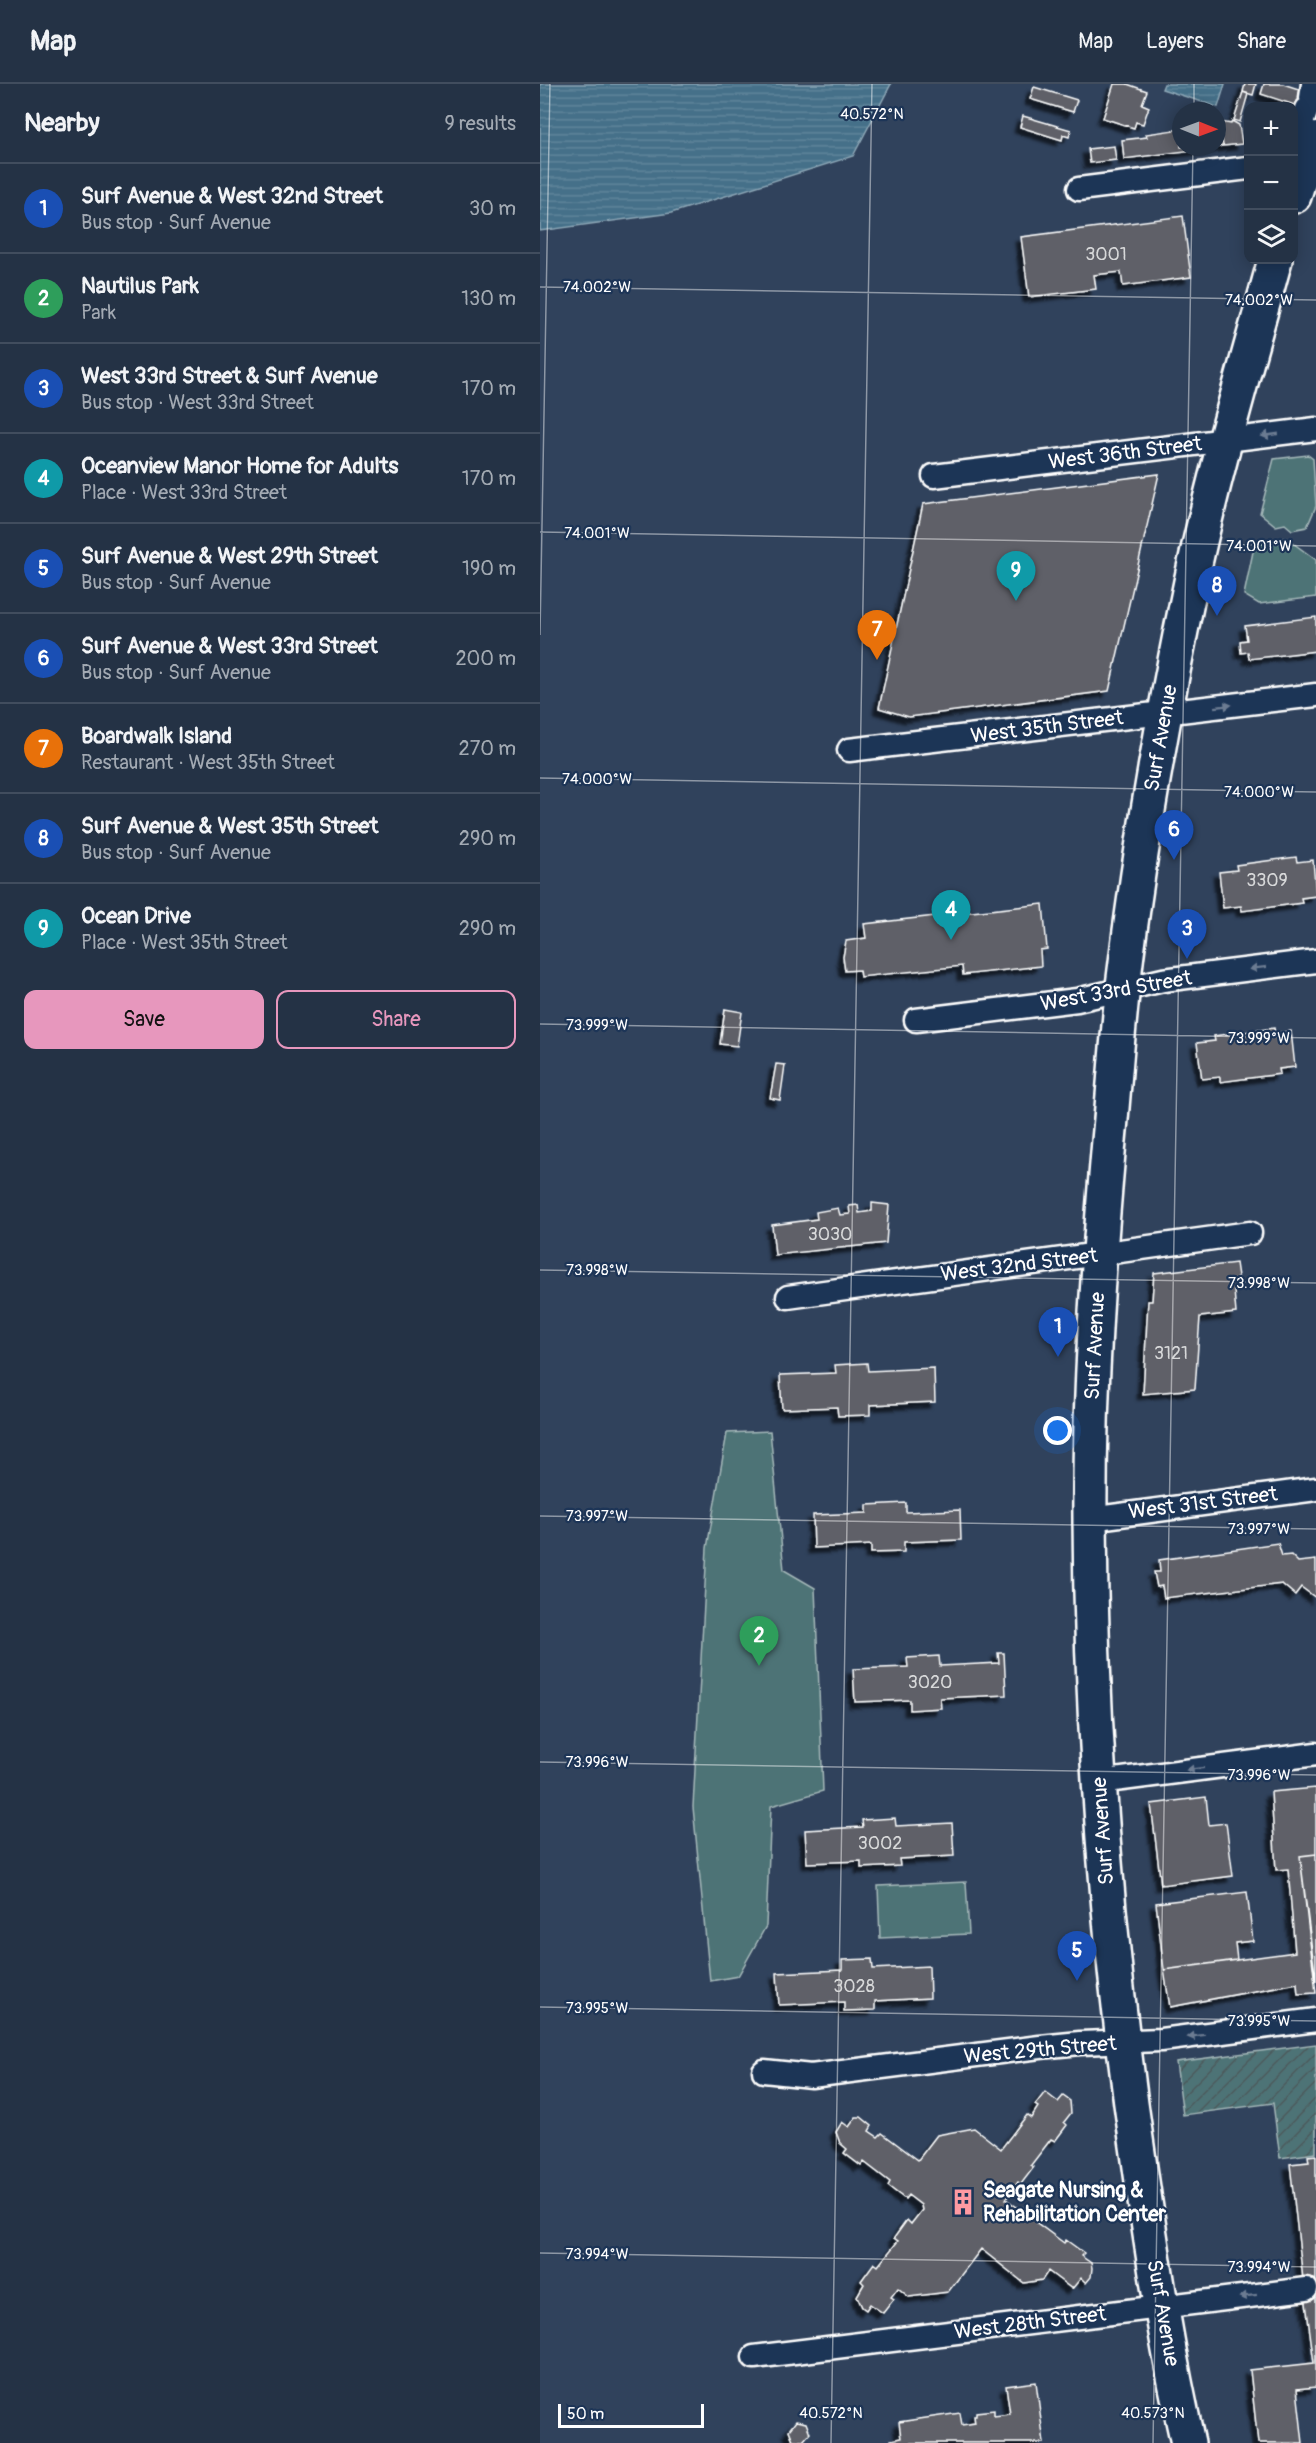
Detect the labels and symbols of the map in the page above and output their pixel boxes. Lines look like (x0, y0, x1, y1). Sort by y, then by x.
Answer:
north arrow (1172, 102, 1226, 156)
text: 40.572°N (840, 105, 904, 124)
house number: 3001 (1085, 243, 1127, 266)
text: 74.002°W (563, 278, 631, 297)
text: 74.002°W (1225, 291, 1293, 310)
street label: West 36th Street (1047, 430, 1204, 476)
one-way arrow (1261, 431, 1280, 440)
text: 74.001°W (564, 524, 630, 543)
text: 74.001°W (1226, 537, 1292, 556)
pin: 9 (996, 552, 1036, 601)
pin: 8 (1198, 566, 1236, 616)
pin: 7 (858, 610, 896, 660)
street label: Surf Avenue (1138, 682, 1184, 794)
one-way arrow (1214, 702, 1233, 711)
street label: West 35th Street (969, 704, 1125, 750)
text: 74.000°W (562, 770, 632, 789)
text: 74.000°W (1224, 783, 1294, 802)
pin: 6 (1154, 810, 1194, 860)
house number: 3309 (1246, 869, 1288, 892)
pin: 4 (932, 890, 970, 940)
pin: 3 (1168, 910, 1206, 959)
street label: West 33rd Street (1038, 964, 1194, 1018)
one-way arrow (1248, 964, 1267, 973)
text: 73.999°W (566, 1016, 628, 1035)
text: 73.999°W (1228, 1029, 1290, 1048)
house number: 3030 (808, 1223, 852, 1246)
street label: West 32nd Street (939, 1242, 1100, 1288)
text: 73.998°W (566, 1261, 628, 1280)
text: 73.998°W (1228, 1274, 1290, 1293)
street label: Surf Avenue (1079, 1291, 1111, 1401)
pin: 1 (1038, 1308, 1078, 1357)
house number: 3121 (1154, 1342, 1188, 1365)
your location (1043, 1416, 1072, 1445)
street label: West 31st Street (1127, 1480, 1280, 1526)
text: 73.997°W (566, 1507, 628, 1526)
text: 73.997°W (1228, 1520, 1290, 1539)
pin: 2 (740, 1616, 778, 1666)
house number: 3020 (908, 1671, 952, 1694)
text: 73.996°W (565, 1753, 629, 1772)
one-way arrow (1186, 1765, 1205, 1774)
text: 73.996°W (1227, 1766, 1291, 1785)
street label: Surf Avenue (1086, 1776, 1120, 1886)
house number: 3002 (858, 1832, 902, 1855)
pin: 5 (1058, 1932, 1096, 1981)
house number: 3028 (833, 1975, 875, 1998)
text: 73.995°W (566, 1999, 628, 2018)
text: 73.995°W (1228, 2012, 1290, 2031)
street label: West 29th Street (963, 2030, 1118, 2070)
one-way arrow (1186, 2031, 1205, 2040)
place label: Seagate Nursing & Rehabilitation Center (983, 2177, 1167, 2228)
building icon: Seagate Nursing & Rehabilitation Center (948, 2187, 978, 2217)
text: 73.994°W (565, 2245, 629, 2264)
street label: Surf Avenue (1140, 2257, 1186, 2369)
text: 73.994°W (1227, 2258, 1291, 2277)
one-way arrow (1238, 2292, 1257, 2301)
street label: West 28th Street (953, 2300, 1108, 2346)
scale bar (558, 2401, 704, 2428)
text: 40.572°N (799, 2404, 863, 2423)
text: 40.573°N (1121, 2404, 1185, 2423)

